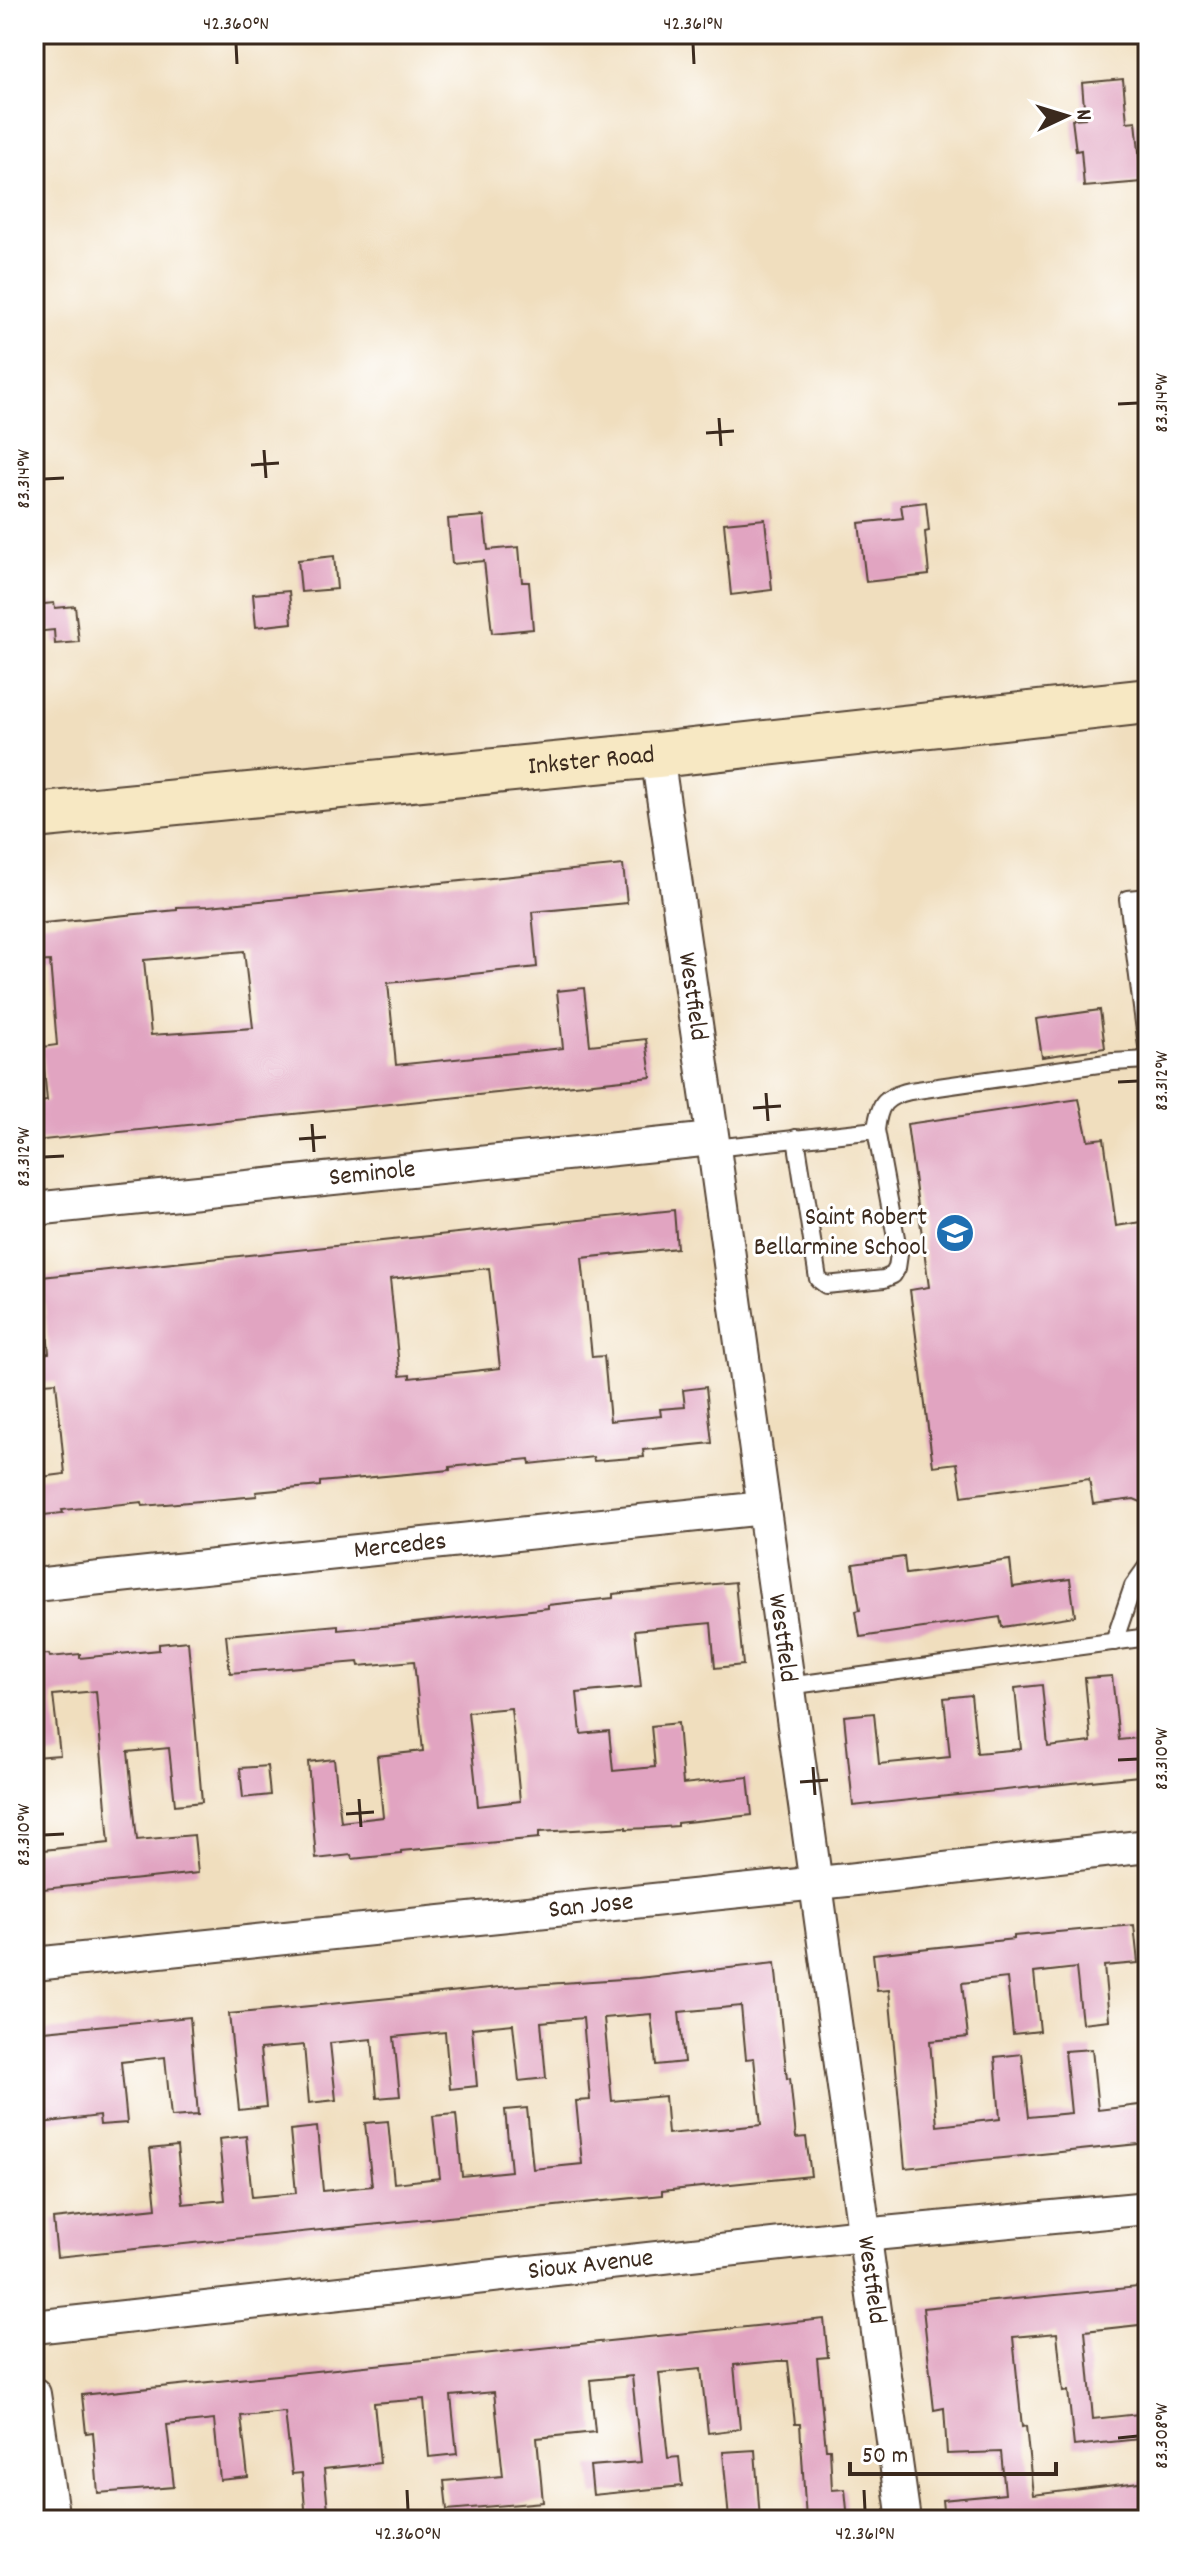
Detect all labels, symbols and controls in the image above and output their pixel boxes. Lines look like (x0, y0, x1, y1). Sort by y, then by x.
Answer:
text: 42.360°N (203, 11, 269, 39)
text: 42.361°N (663, 11, 723, 39)
north arrow (1026, 76, 1106, 156)
text: N (1067, 108, 1098, 121)
text: 83.314°W (1149, 373, 1177, 433)
text: 83.314°W (11, 449, 39, 509)
street label: Inkster Road (526, 737, 656, 786)
street label: Westfield (667, 950, 717, 1043)
text: 83.312°W (1149, 1050, 1177, 1111)
text: 83.312°W (11, 1126, 39, 1187)
street label: Seminole (327, 1151, 417, 1197)
place label: Saint Robert Bellarmine School (754, 1200, 927, 1267)
school or university icon: Saint Robert Bellarmine School (934, 1212, 976, 1254)
street label: Mercedes (352, 1523, 448, 1570)
street label: Westfield (757, 1592, 806, 1685)
text: 83.310°W (1149, 1727, 1177, 1790)
text: 83.310°W (11, 1803, 39, 1866)
street label: San Jose (547, 1884, 635, 1929)
street label: Westfield (846, 2234, 895, 2327)
street label: Sioux Avenue (526, 2240, 655, 2291)
text: 83.308°W (1149, 2403, 1177, 2469)
scale bar (850, 2426, 1056, 2476)
text: 50 m (862, 2440, 908, 2474)
text: 42.360°N (375, 2521, 441, 2549)
text: 42.361°N (835, 2521, 895, 2549)

